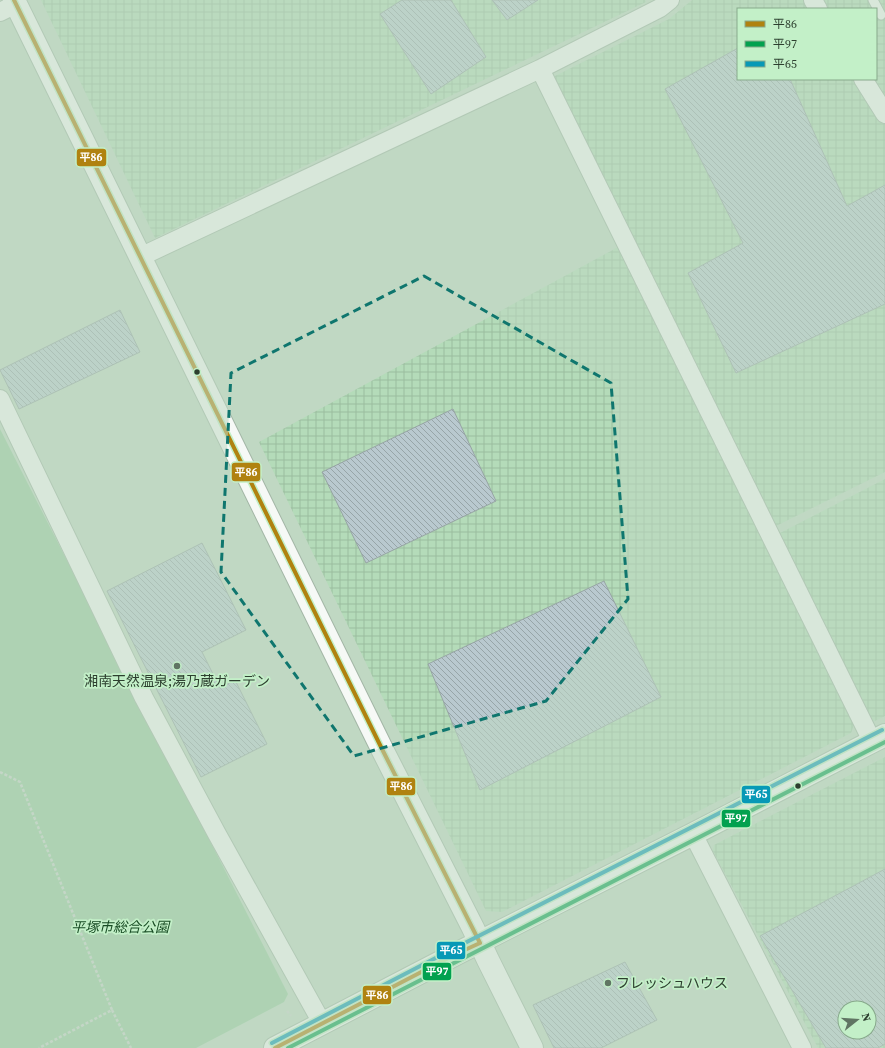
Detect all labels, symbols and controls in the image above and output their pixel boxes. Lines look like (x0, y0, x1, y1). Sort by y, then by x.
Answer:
legend (737, 8, 877, 80)
text: 平86 (773, 16, 797, 32)
text: 平97 (773, 36, 797, 52)
text: 平65 (773, 56, 797, 72)
line badge: 平86 (76, 148, 107, 167)
text: 平86 (80, 150, 102, 165)
unlabelled marker (192, 367, 202, 377)
line badge: 平86 (231, 462, 261, 482)
text: 平86 (235, 465, 257, 480)
marker: 湘南天然温泉;湯乃蔵ガーデン (172, 661, 182, 671)
place label: 湘南天然温泉;湯乃蔵ガーデン (84, 671, 270, 691)
line badge: 平86 (386, 777, 416, 796)
text: 平86 (390, 779, 412, 794)
unlabelled marker (793, 781, 803, 791)
line badge: 平65 (741, 785, 771, 804)
text: 平65 (745, 787, 767, 802)
line badge: 平97 (721, 809, 751, 828)
text: 平97 (725, 811, 747, 826)
park label: 平塚市総合公園 (71, 917, 171, 937)
line badge: 平65 (436, 941, 466, 960)
text: 平65 (440, 943, 462, 958)
line badge: 平97 (422, 962, 452, 981)
text: 平97 (426, 964, 448, 979)
place label: フレッシュハウス (616, 973, 728, 993)
marker: フレッシュハウス (603, 978, 613, 988)
line badge: 平86 (362, 985, 392, 1005)
text: 平86 (366, 988, 388, 1003)
north arrow (837, 1000, 877, 1040)
text: N (858, 1011, 874, 1023)

